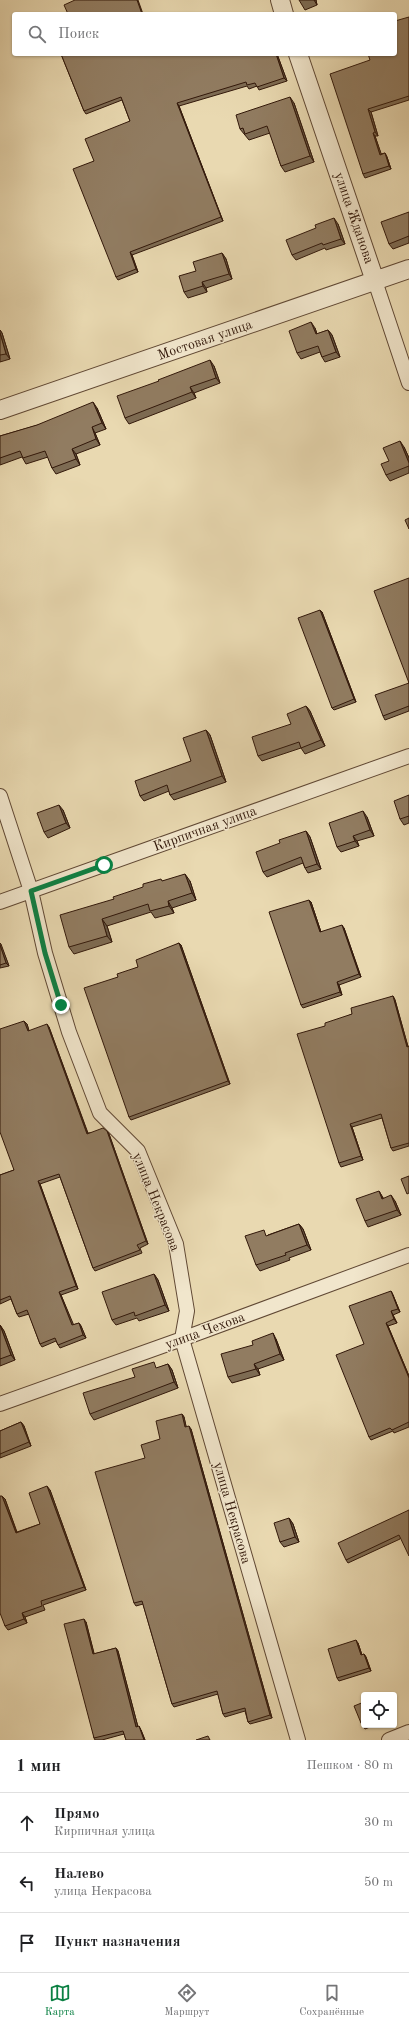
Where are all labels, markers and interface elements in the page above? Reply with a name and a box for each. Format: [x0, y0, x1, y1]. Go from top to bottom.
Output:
search box [12, 12, 397, 56]
icon: search [26, 23, 48, 45]
text: Поиск [58, 27, 99, 42]
street label: улица Жданова [332, 170, 376, 266]
street label: Мостовая улица [156, 317, 254, 363]
street label: Кирпичная улица [151, 804, 259, 854]
route start [95, 856, 113, 874]
route end [52, 996, 70, 1014]
street label: улица Некрасова [130, 1151, 182, 1253]
street label: улица Чехова [163, 1310, 247, 1352]
street label: улица Некрасова [211, 1461, 253, 1566]
map controls [361, 1692, 397, 1728]
button: locate [361, 1692, 397, 1728]
text: 1 мин [16, 1758, 61, 1775]
text: Пешком · 80 m [306, 1759, 393, 1772]
text: Прямо [54, 1807, 100, 1822]
icon: ahead [16, 1812, 38, 1834]
text: 30 m [364, 1816, 393, 1829]
text: Кирпичная улица [54, 1825, 155, 1838]
text: Налево [54, 1867, 104, 1882]
icon: left [16, 1872, 38, 1894]
text: 50 m [364, 1876, 393, 1889]
text: улица Некрасова [54, 1885, 152, 1898]
icon: arrive [16, 1932, 38, 1954]
text: Пункт назначения [54, 1935, 181, 1950]
tab: Карта [45, 1982, 75, 2020]
tab: Маршрут [164, 1982, 210, 2020]
tab: Сохранённые [299, 1982, 364, 2020]

